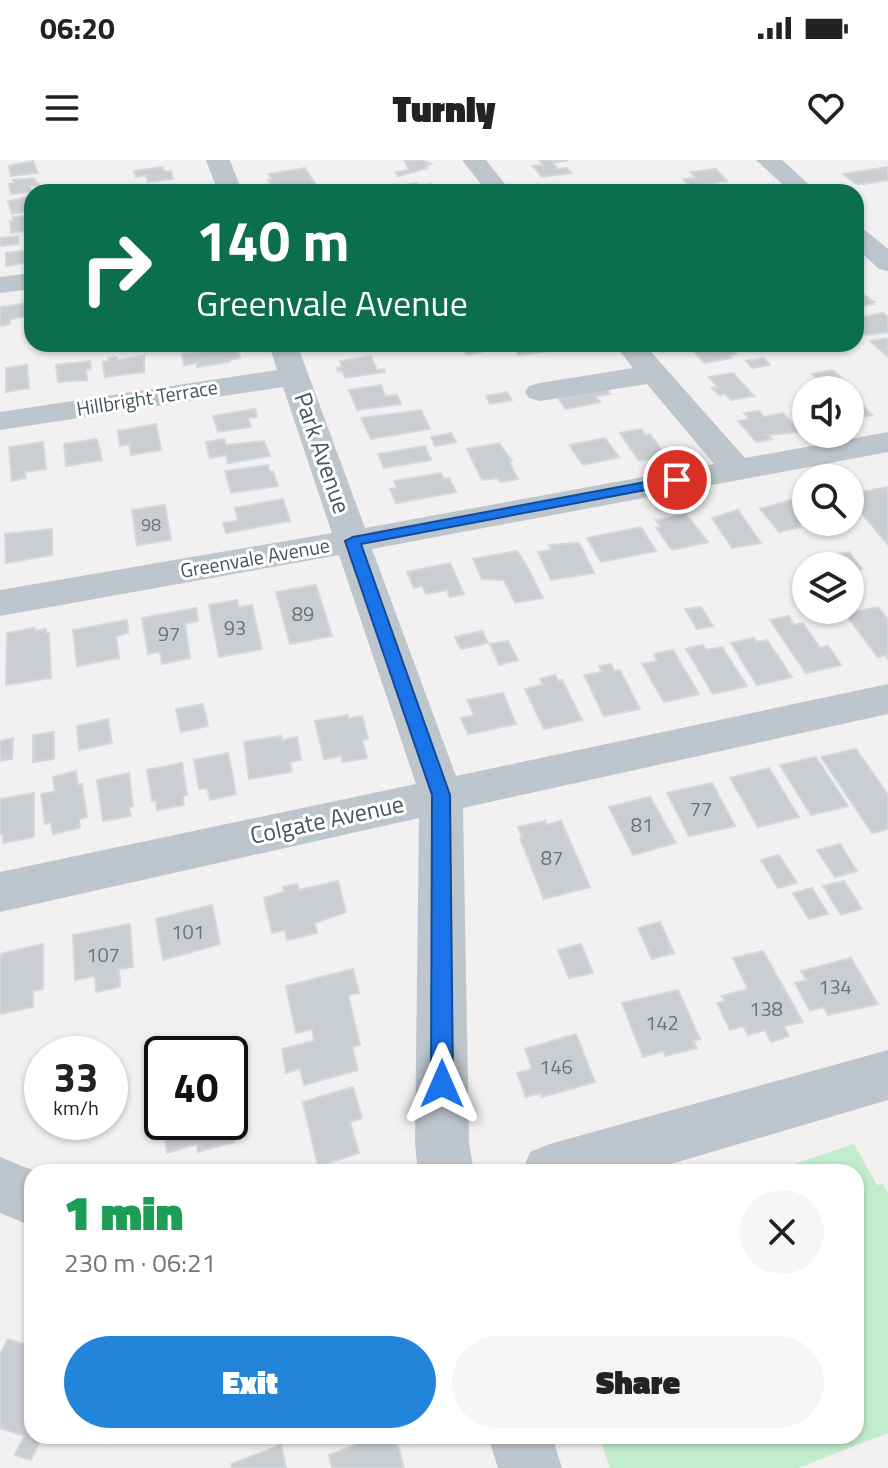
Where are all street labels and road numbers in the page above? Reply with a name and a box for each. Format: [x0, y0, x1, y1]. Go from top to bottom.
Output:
street label: Hillbright Terrace [74, 371, 220, 424]
street label: Park Avenue [285, 387, 361, 518]
street label: Greenvale Avenue [178, 529, 332, 586]
street label: Colgate Avenue [247, 785, 407, 853]

